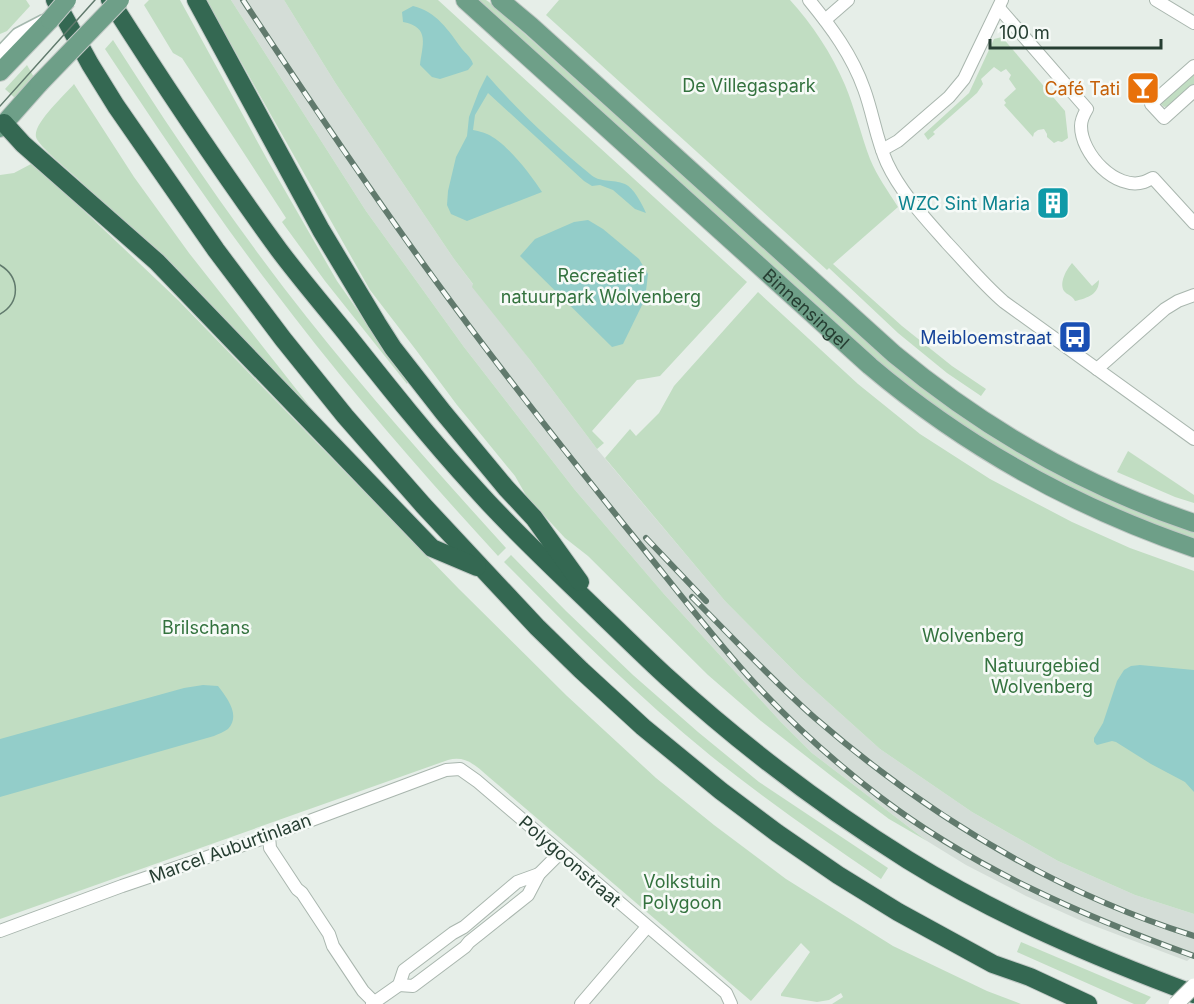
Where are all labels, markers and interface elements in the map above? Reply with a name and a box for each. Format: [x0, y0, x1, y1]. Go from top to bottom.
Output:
scale bar [990, 12, 1161, 50]
text: 100 m [999, 22, 1050, 43]
bar icon: Café Tati [1125, 70, 1161, 106]
park label: De Villegaspark [682, 75, 816, 96]
place label: Café Tati [1044, 78, 1120, 99]
building icon: WZC Sint Maria [1035, 185, 1071, 221]
place label: WZC Sint Maria [898, 193, 1030, 214]
street label: Binnensingel [759, 264, 854, 353]
park label: Recreatief natuurpark Wolvenberg [501, 265, 701, 307]
bus stop icon: Meibloemstraat [1057, 319, 1093, 355]
place label: Meibloemstraat [920, 327, 1052, 348]
park label: Brilschans [162, 617, 250, 638]
park label: Wolvenberg [922, 625, 1024, 646]
park label: Natuurgebied Wolvenberg [984, 655, 1100, 697]
street label: Marcel Auburtinlaan [146, 809, 314, 887]
street label: Polygoonstraat [515, 811, 625, 911]
park label: Volkstuin Polygoon [642, 871, 722, 913]

